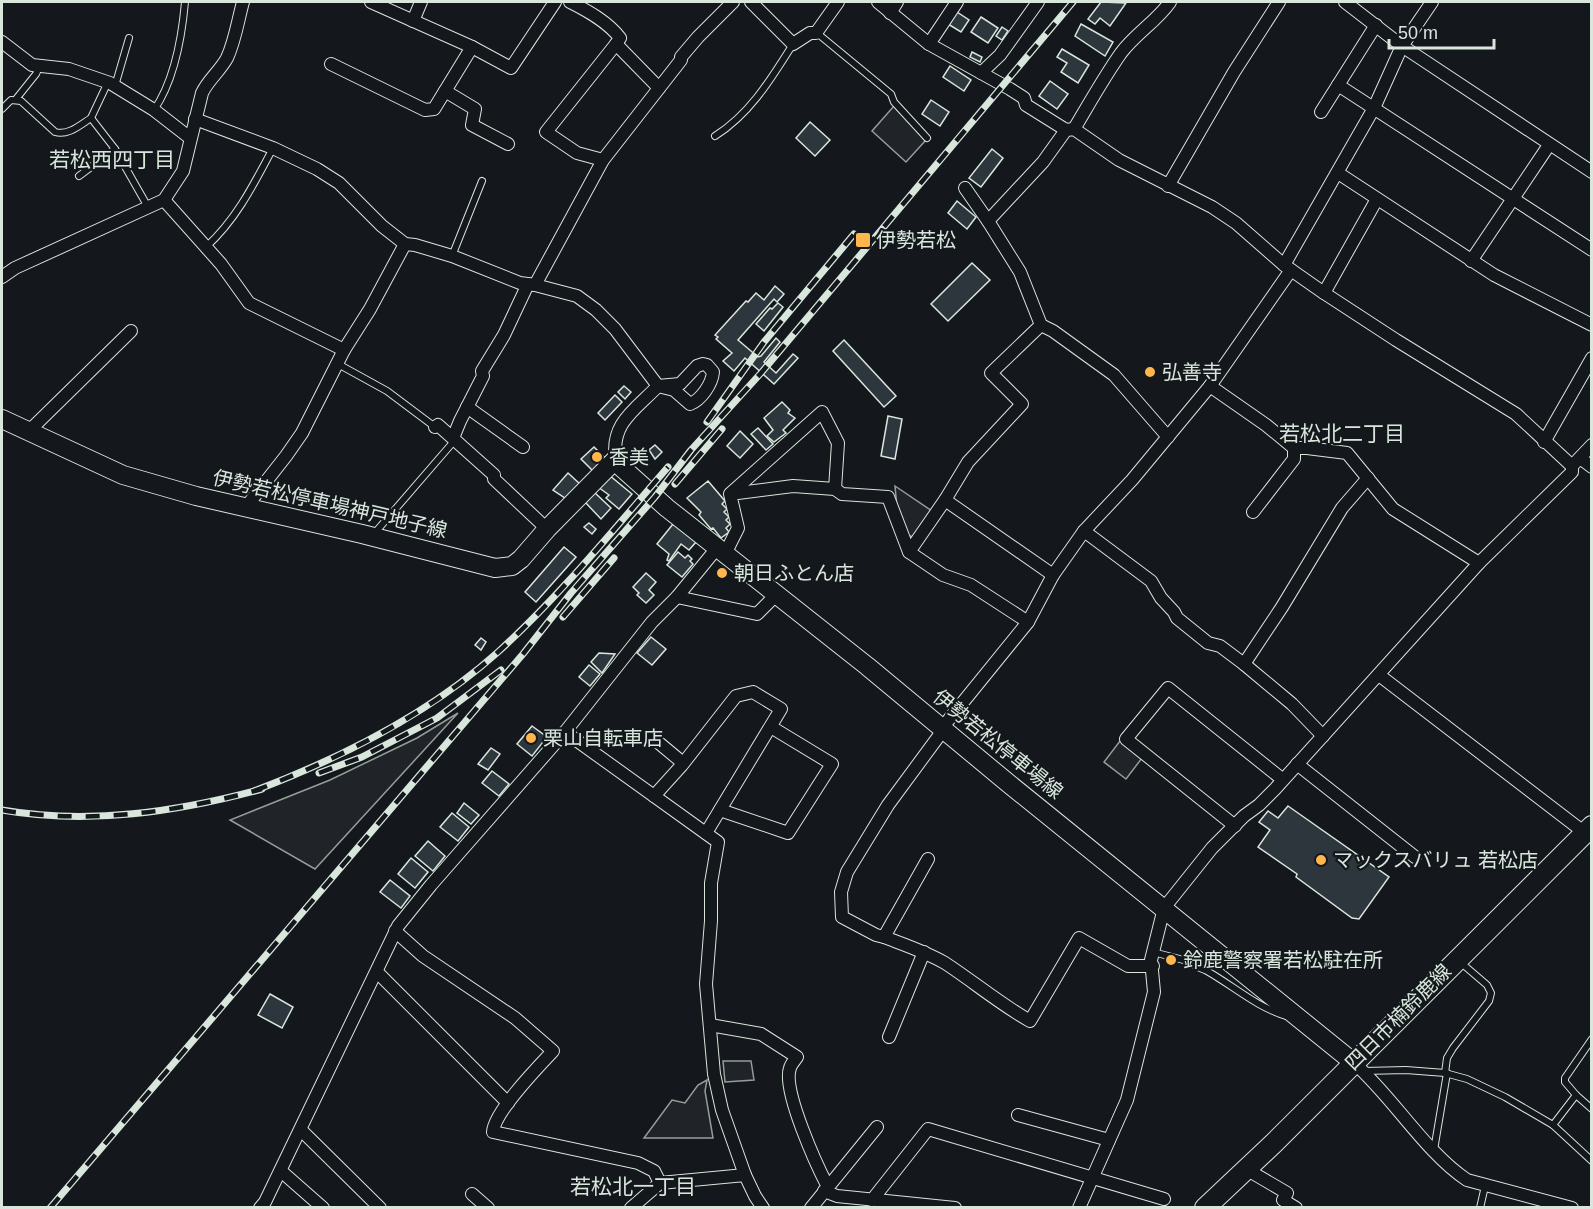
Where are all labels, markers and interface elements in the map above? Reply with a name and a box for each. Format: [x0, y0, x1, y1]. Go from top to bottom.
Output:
scale bar [1389, 12, 1494, 50]
text: 50 m [1398, 23, 1438, 43]
district label: 若松西四丁目 [49, 148, 175, 171]
place label: 伊勢若松 [876, 229, 956, 251]
marker: 伊勢若松 [854, 231, 872, 249]
place label: 弘善寺 [1162, 361, 1222, 383]
marker: 弘善寺 [1143, 365, 1157, 379]
district label: 若松北二丁目 [1279, 422, 1405, 445]
place label: 香美 [609, 446, 649, 468]
marker: 香美 [590, 450, 604, 464]
street label: 伊勢若松停車場神戸地子線 [211, 466, 449, 542]
place label: 朝日ふとん店 [734, 562, 854, 584]
marker: 朝日ふとん店 [715, 566, 729, 580]
street label: 伊勢若松停車場線 [929, 685, 1067, 803]
place label: 栗山自転車店 [543, 727, 663, 749]
marker: 栗山自転車店 [524, 731, 538, 745]
place label: マックスバリュ 若松店 [1333, 849, 1538, 871]
marker: マックスバリュ 若松店 [1314, 853, 1328, 867]
place label: 鈴鹿警察署若松駐在所 [1183, 949, 1383, 971]
marker: 鈴鹿警察署若松駐在所 [1164, 953, 1178, 967]
street label: 四日市楠鈴鹿線 [1341, 960, 1455, 1074]
district label: 若松北一丁目 [570, 1175, 696, 1198]

